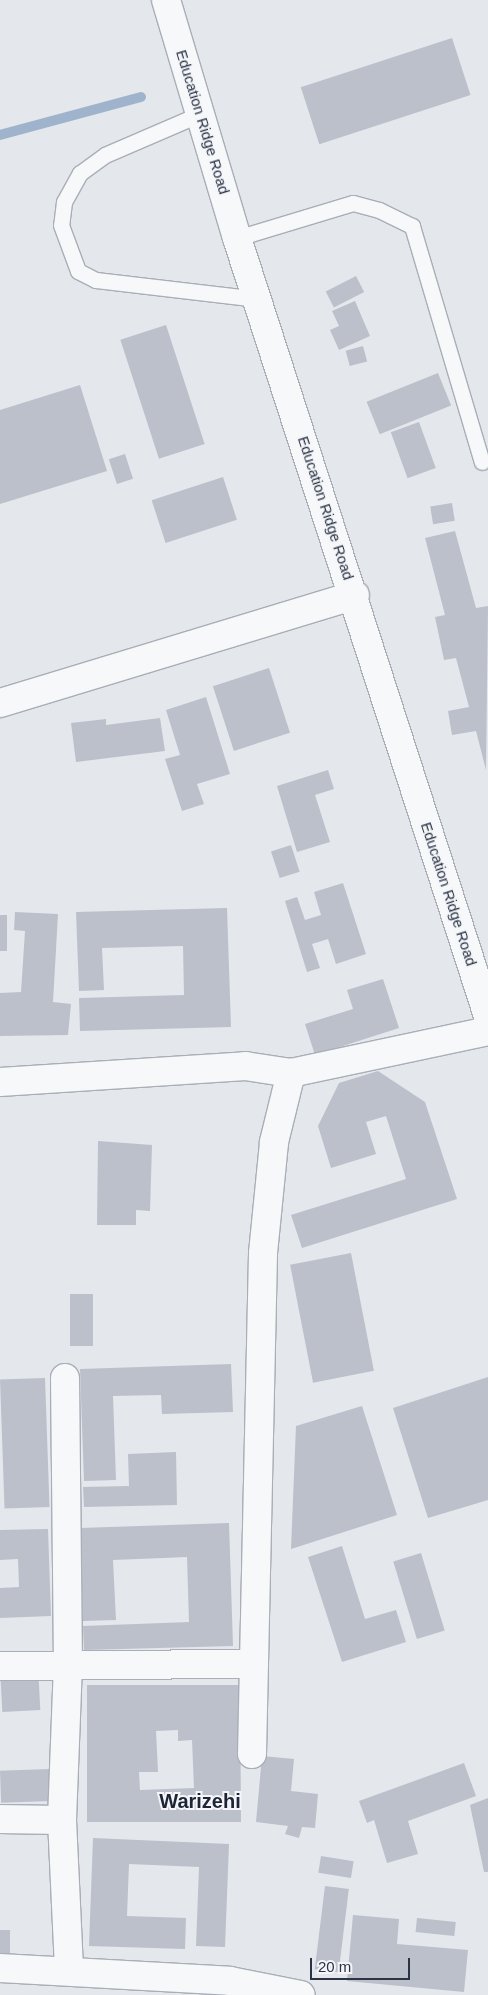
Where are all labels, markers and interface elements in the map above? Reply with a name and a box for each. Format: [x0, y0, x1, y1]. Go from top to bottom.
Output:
street label: Education Ridge Road [172, 48, 234, 196]
street label: Education Ridge Road [294, 434, 358, 582]
street label: Education Ridge Road [417, 820, 481, 968]
district label: Warizehi [159, 1789, 241, 1813]
scale bar [313, 1948, 413, 1980]
text: 20 m [318, 1958, 351, 1975]

